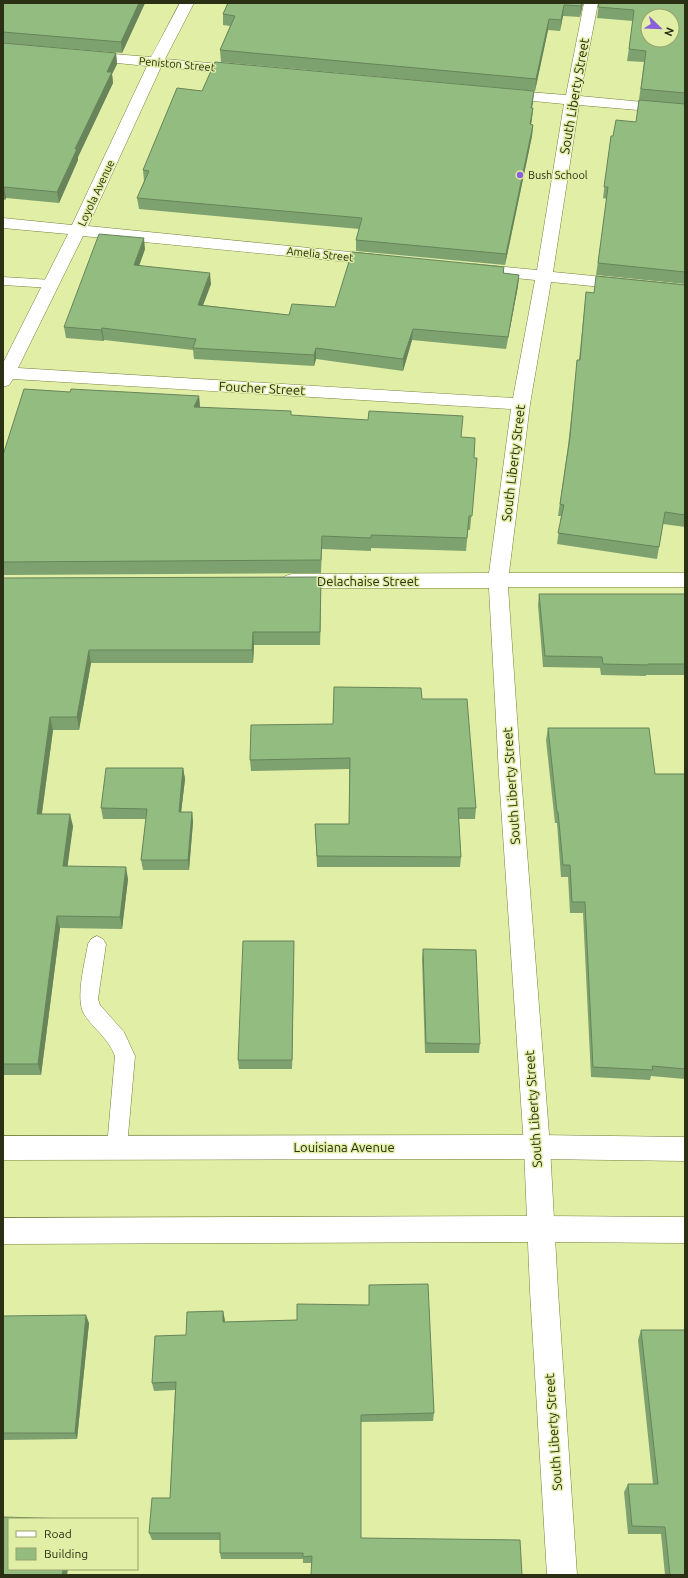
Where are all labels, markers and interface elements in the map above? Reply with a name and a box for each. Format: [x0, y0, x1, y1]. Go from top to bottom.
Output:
north arrow [640, 8, 680, 48]
text: N [662, 26, 676, 38]
street label: South Liberty Street [557, 37, 591, 155]
street label: Peniston Street [138, 55, 216, 73]
street label: Loyola Avenue [75, 158, 117, 228]
place label: Bush School [528, 169, 588, 181]
marker: Bush School [515, 170, 525, 180]
street label: Amelia Street [286, 245, 355, 264]
street label: Foucher Street [218, 379, 306, 397]
street label: South Liberty Street [499, 404, 527, 522]
street label: Delachaise Street [317, 574, 419, 588]
street label: South Liberty Street [500, 727, 522, 845]
street label: South Liberty Street [522, 1050, 544, 1168]
street label: Louisiana Avenue [293, 1140, 395, 1154]
street label: South Liberty Street [542, 1373, 564, 1491]
legend [8, 1518, 138, 1570]
text: Road [44, 1527, 72, 1540]
text: Building [44, 1547, 88, 1560]

